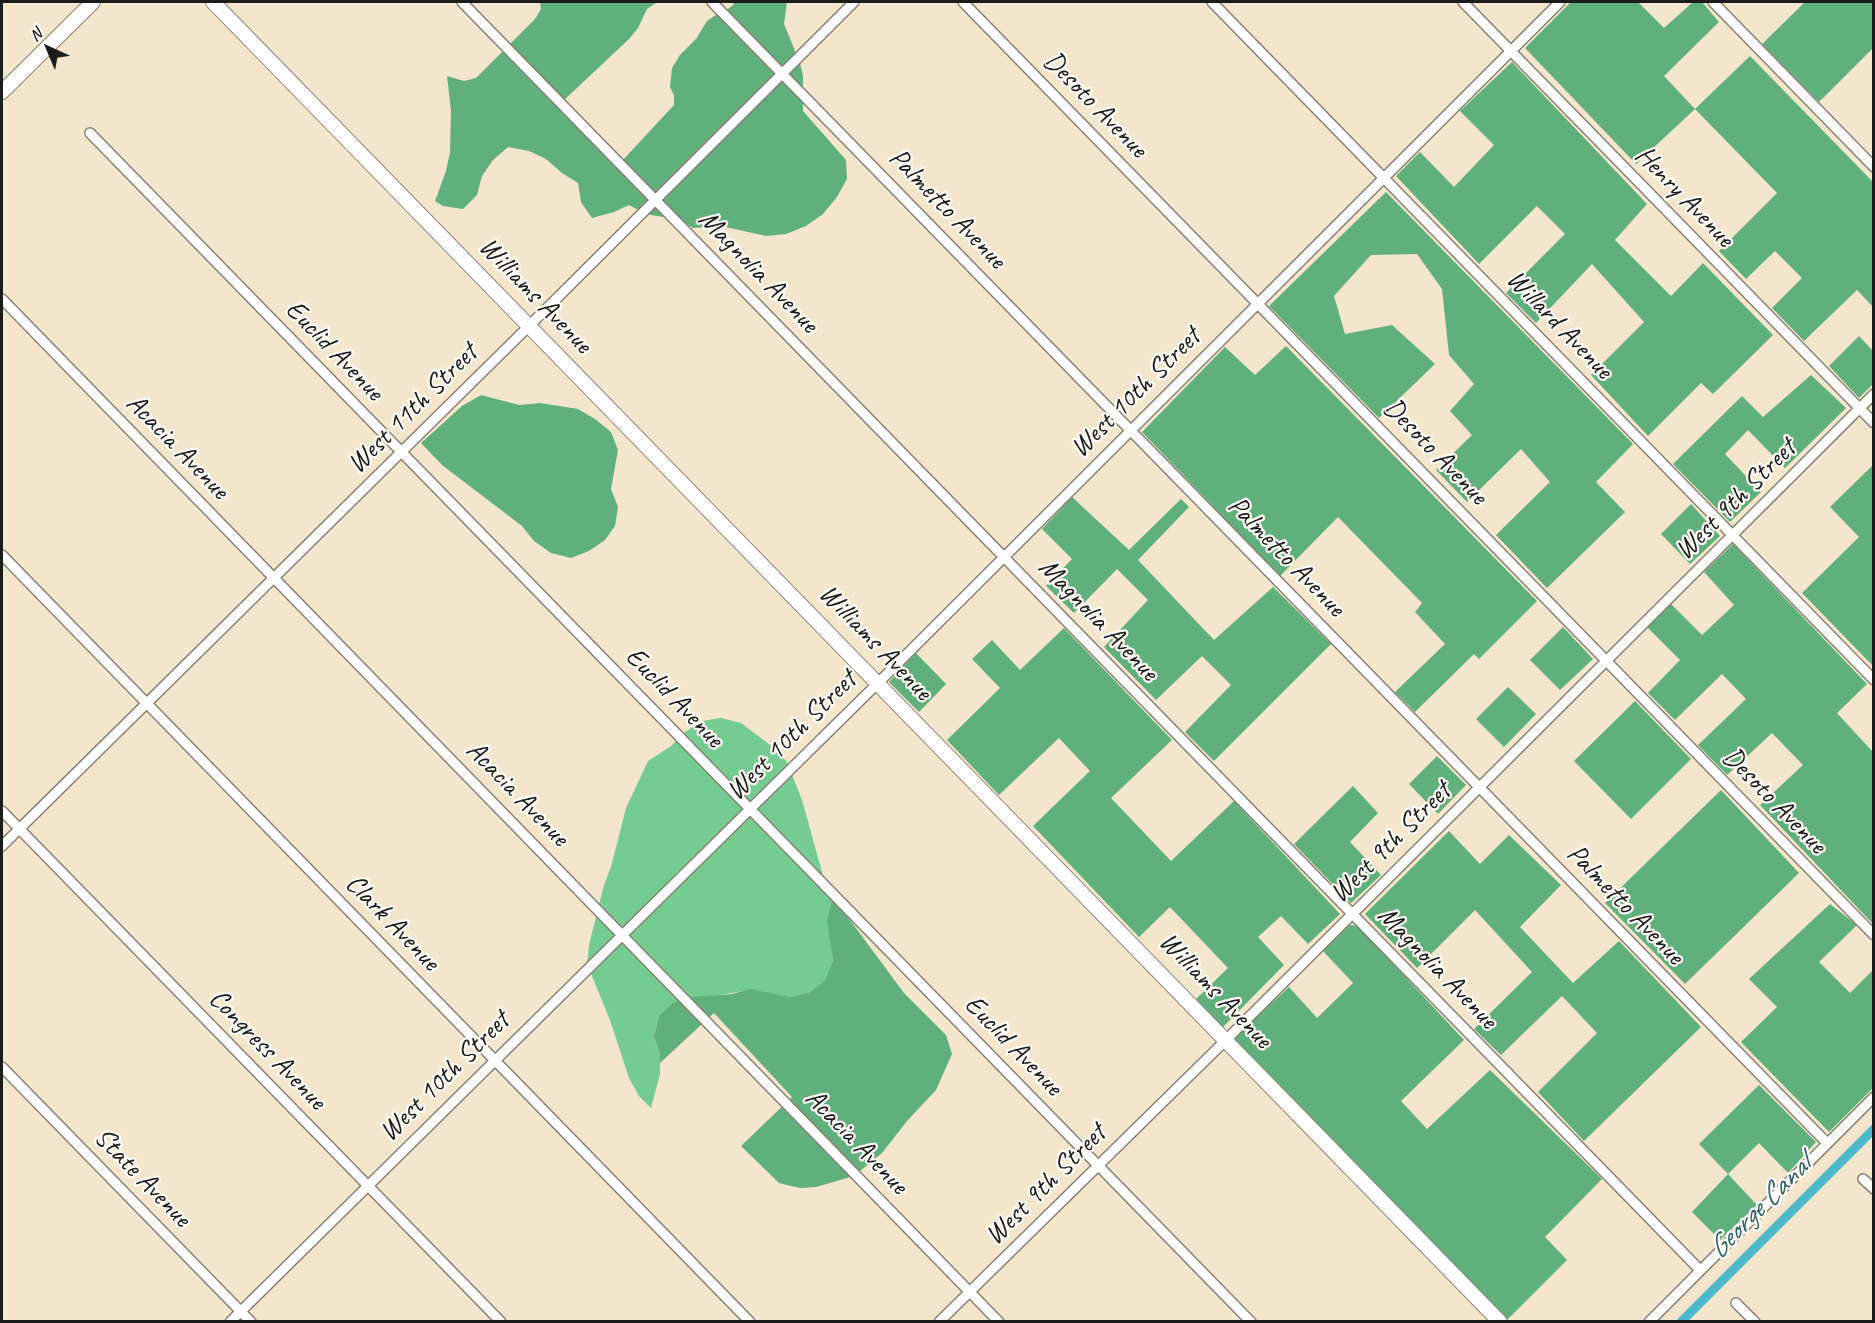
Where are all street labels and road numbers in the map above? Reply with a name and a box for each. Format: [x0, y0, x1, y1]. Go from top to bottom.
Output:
street label: Desoto Avenue [1036, 45, 1154, 165]
street label: Henry Avenue [1627, 139, 1741, 255]
street label: Palmetto Avenue [881, 142, 1013, 276]
street label: Magnolia Avenue [691, 203, 825, 341]
street label: Williams Avenue [471, 231, 599, 361]
street label: Willard Avenue [1499, 263, 1619, 387]
street label: Euclid Avenue [278, 294, 390, 408]
street label: West 10th Street [1064, 321, 1208, 465]
street label: West 11th Street [341, 337, 485, 481]
street label: Acacia Avenue [118, 387, 236, 507]
street label: Desoto Avenue [1376, 392, 1494, 512]
street label: West 9th Street [1668, 432, 1804, 568]
street label: Palmetto Avenue [1220, 490, 1352, 624]
street label: Magnolia Avenue [1031, 551, 1165, 689]
street label: Williams Avenue [811, 578, 939, 708]
street label: Euclid Avenue [618, 641, 730, 755]
street label: West 10th Street [720, 664, 864, 808]
street label: Acacia Avenue [458, 734, 576, 854]
street label: Desoto Avenue [1715, 741, 1833, 861]
street label: West 9th Street [1323, 775, 1459, 911]
street label: Palmetto Avenue [1559, 838, 1691, 972]
street label: Clark Avenue [338, 868, 446, 978]
street label: Magnolia Avenue [1370, 899, 1504, 1037]
street label: Williams Avenue [1151, 926, 1279, 1056]
street label: Congress Avenue [201, 983, 333, 1117]
street label: Euclid Avenue [957, 989, 1069, 1103]
street label: West 10th Street [373, 1005, 517, 1149]
street label: Acacia Avenue [797, 1082, 915, 1202]
street label: West 9th Street [978, 1117, 1114, 1253]
street label: State Avenue [86, 1121, 198, 1235]

